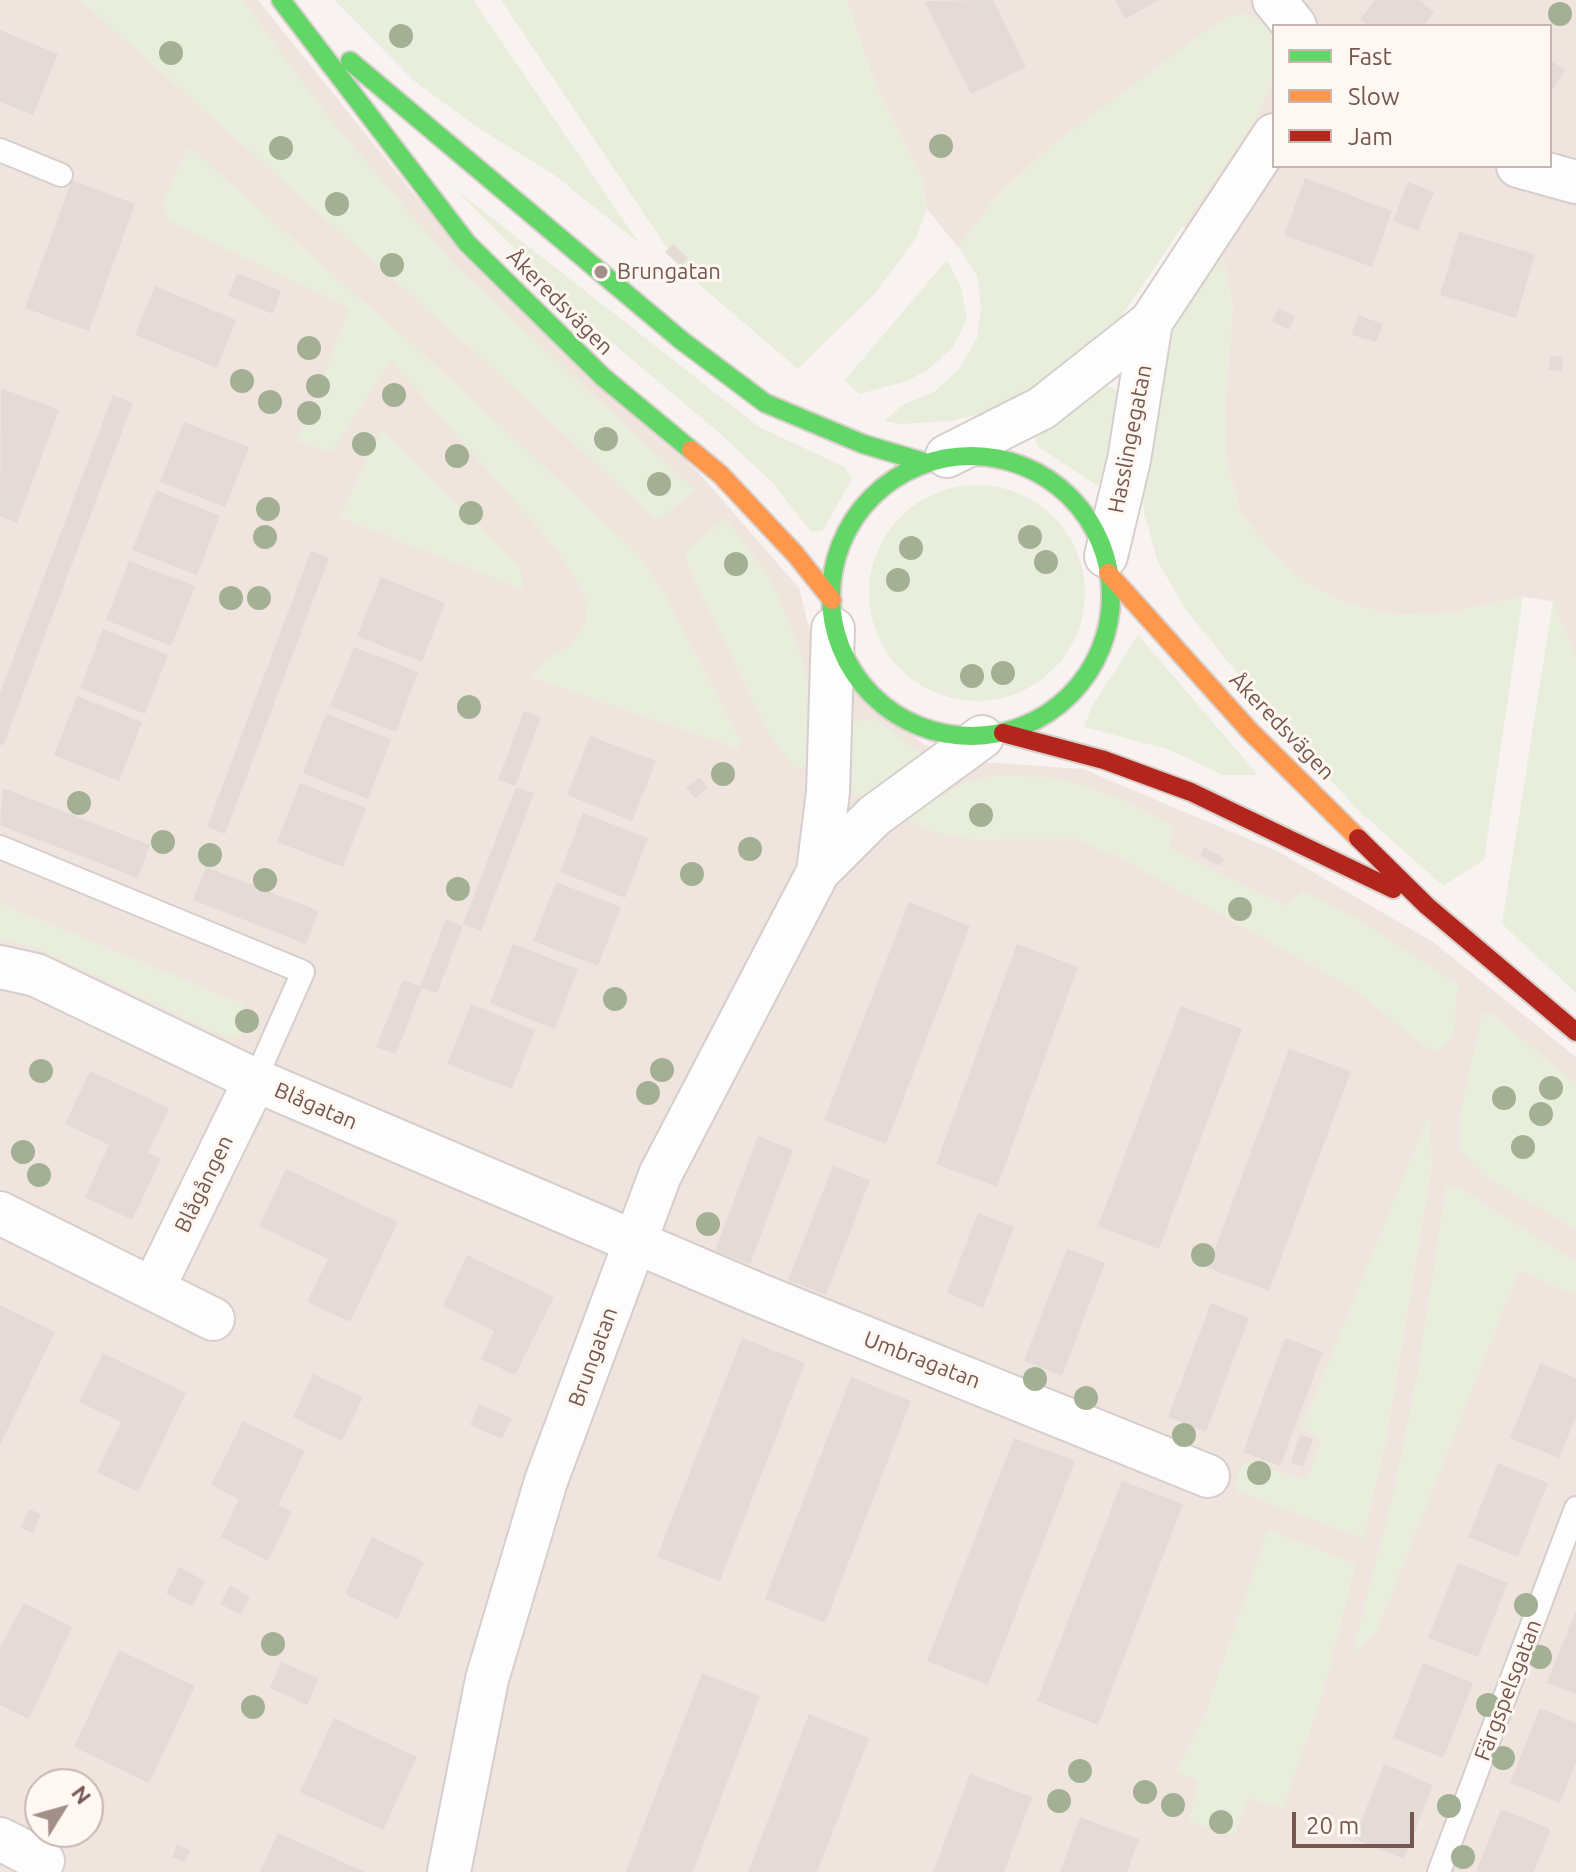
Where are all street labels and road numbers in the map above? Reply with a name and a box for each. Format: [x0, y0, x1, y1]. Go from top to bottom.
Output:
street label: Åkeredsvägen [501, 243, 619, 361]
street label: Hasslingegatan [1103, 363, 1157, 515]
street label: Åkeredsvägen [1224, 667, 1340, 785]
street label: Blågatan [271, 1077, 361, 1135]
street label: Blågången [169, 1131, 239, 1237]
street label: Brungatan [563, 1304, 623, 1410]
street label: Umbragatan [860, 1326, 984, 1394]
street label: Färgspelsgatan [1469, 1616, 1547, 1764]

